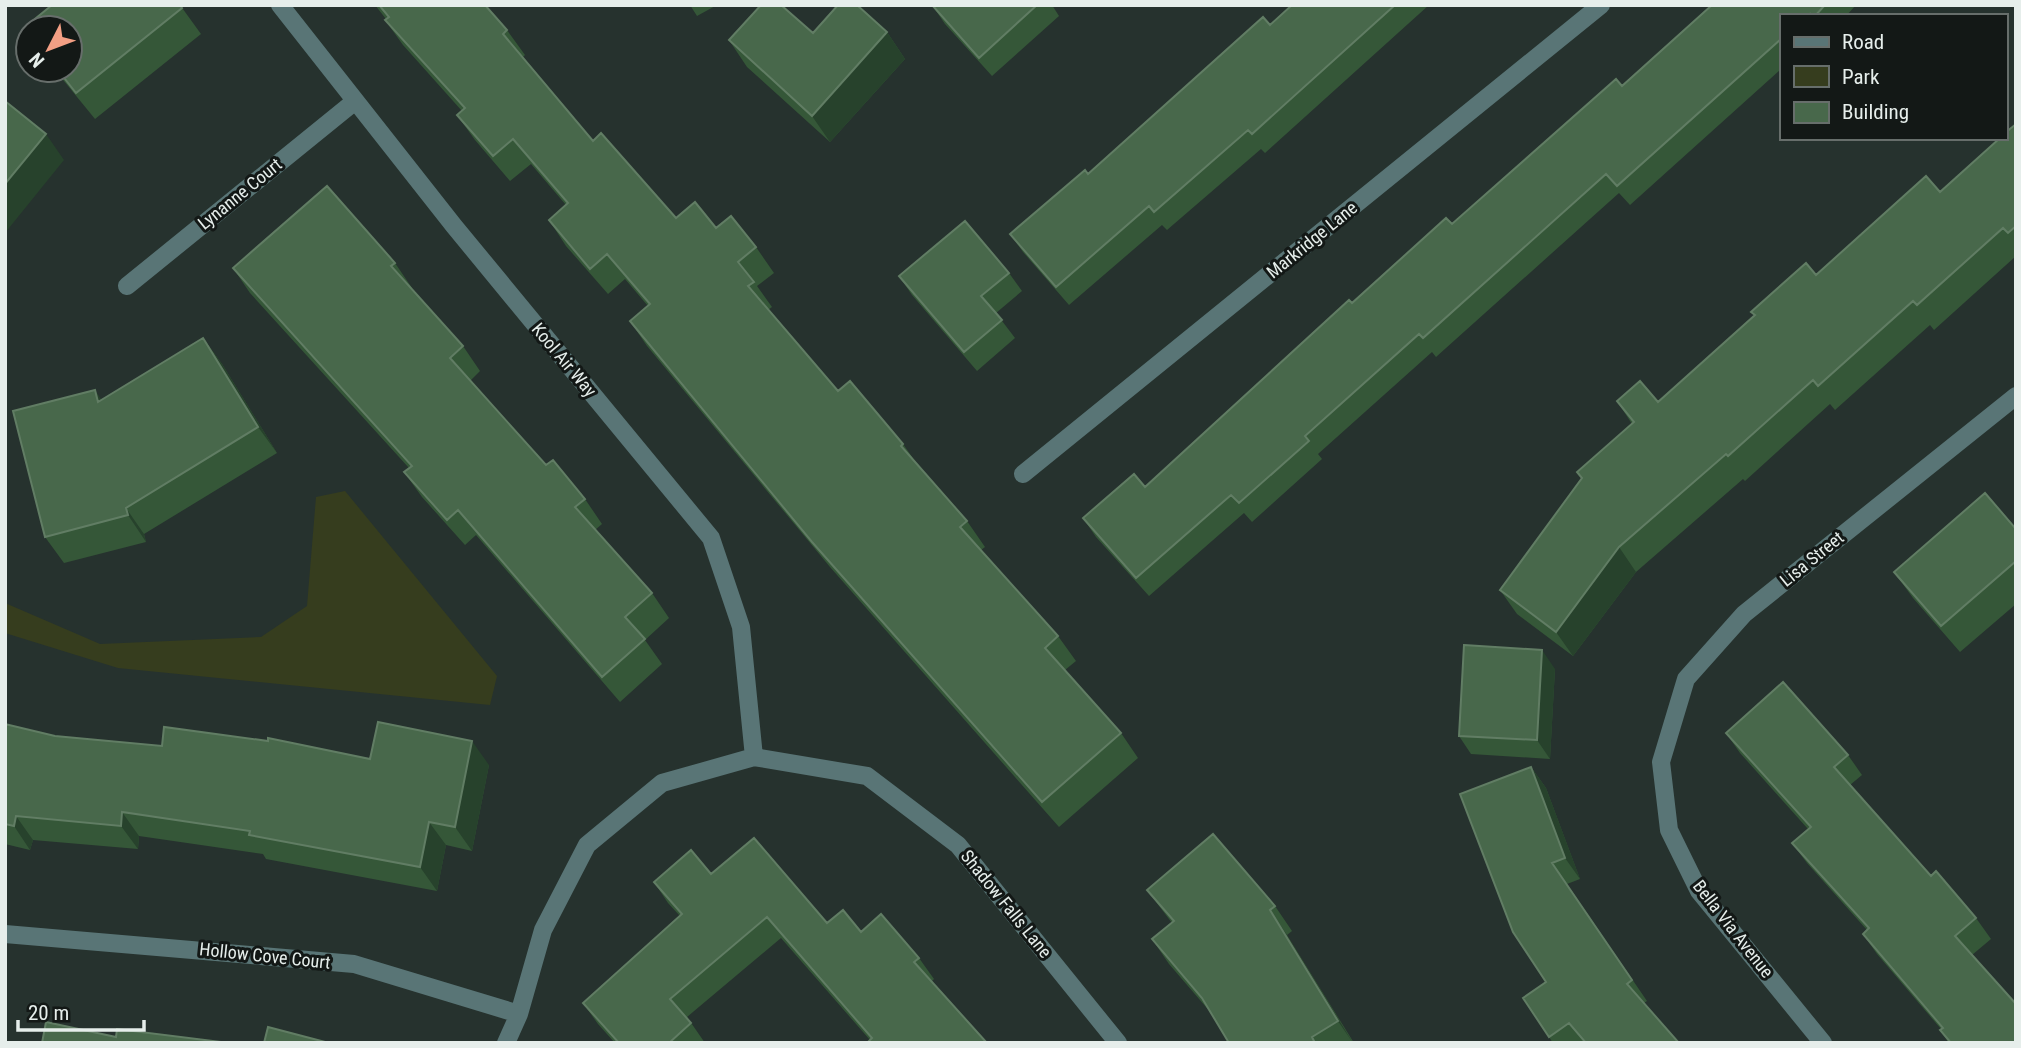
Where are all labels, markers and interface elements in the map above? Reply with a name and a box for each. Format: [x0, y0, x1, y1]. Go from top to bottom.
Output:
north arrow [14, 14, 84, 84]
legend [1780, 14, 2007, 140]
text: Road [1842, 30, 1884, 54]
text: N [24, 48, 49, 72]
text: Park [1842, 65, 1880, 89]
text: Building [1842, 100, 1909, 124]
street label: Lynanne Court [194, 154, 286, 234]
street label: Markridge Lane [1262, 197, 1361, 282]
street label: Kool Air Way [528, 319, 601, 401]
street label: Lisa Street [1776, 527, 1848, 591]
street label: Shadow Falls Lane [957, 846, 1056, 962]
street label: Bella Via Avenue [1689, 876, 1778, 982]
street label: Hollow Cove Court [198, 938, 332, 973]
scale bar [18, 988, 144, 1032]
text: 20 m [28, 1001, 69, 1025]

